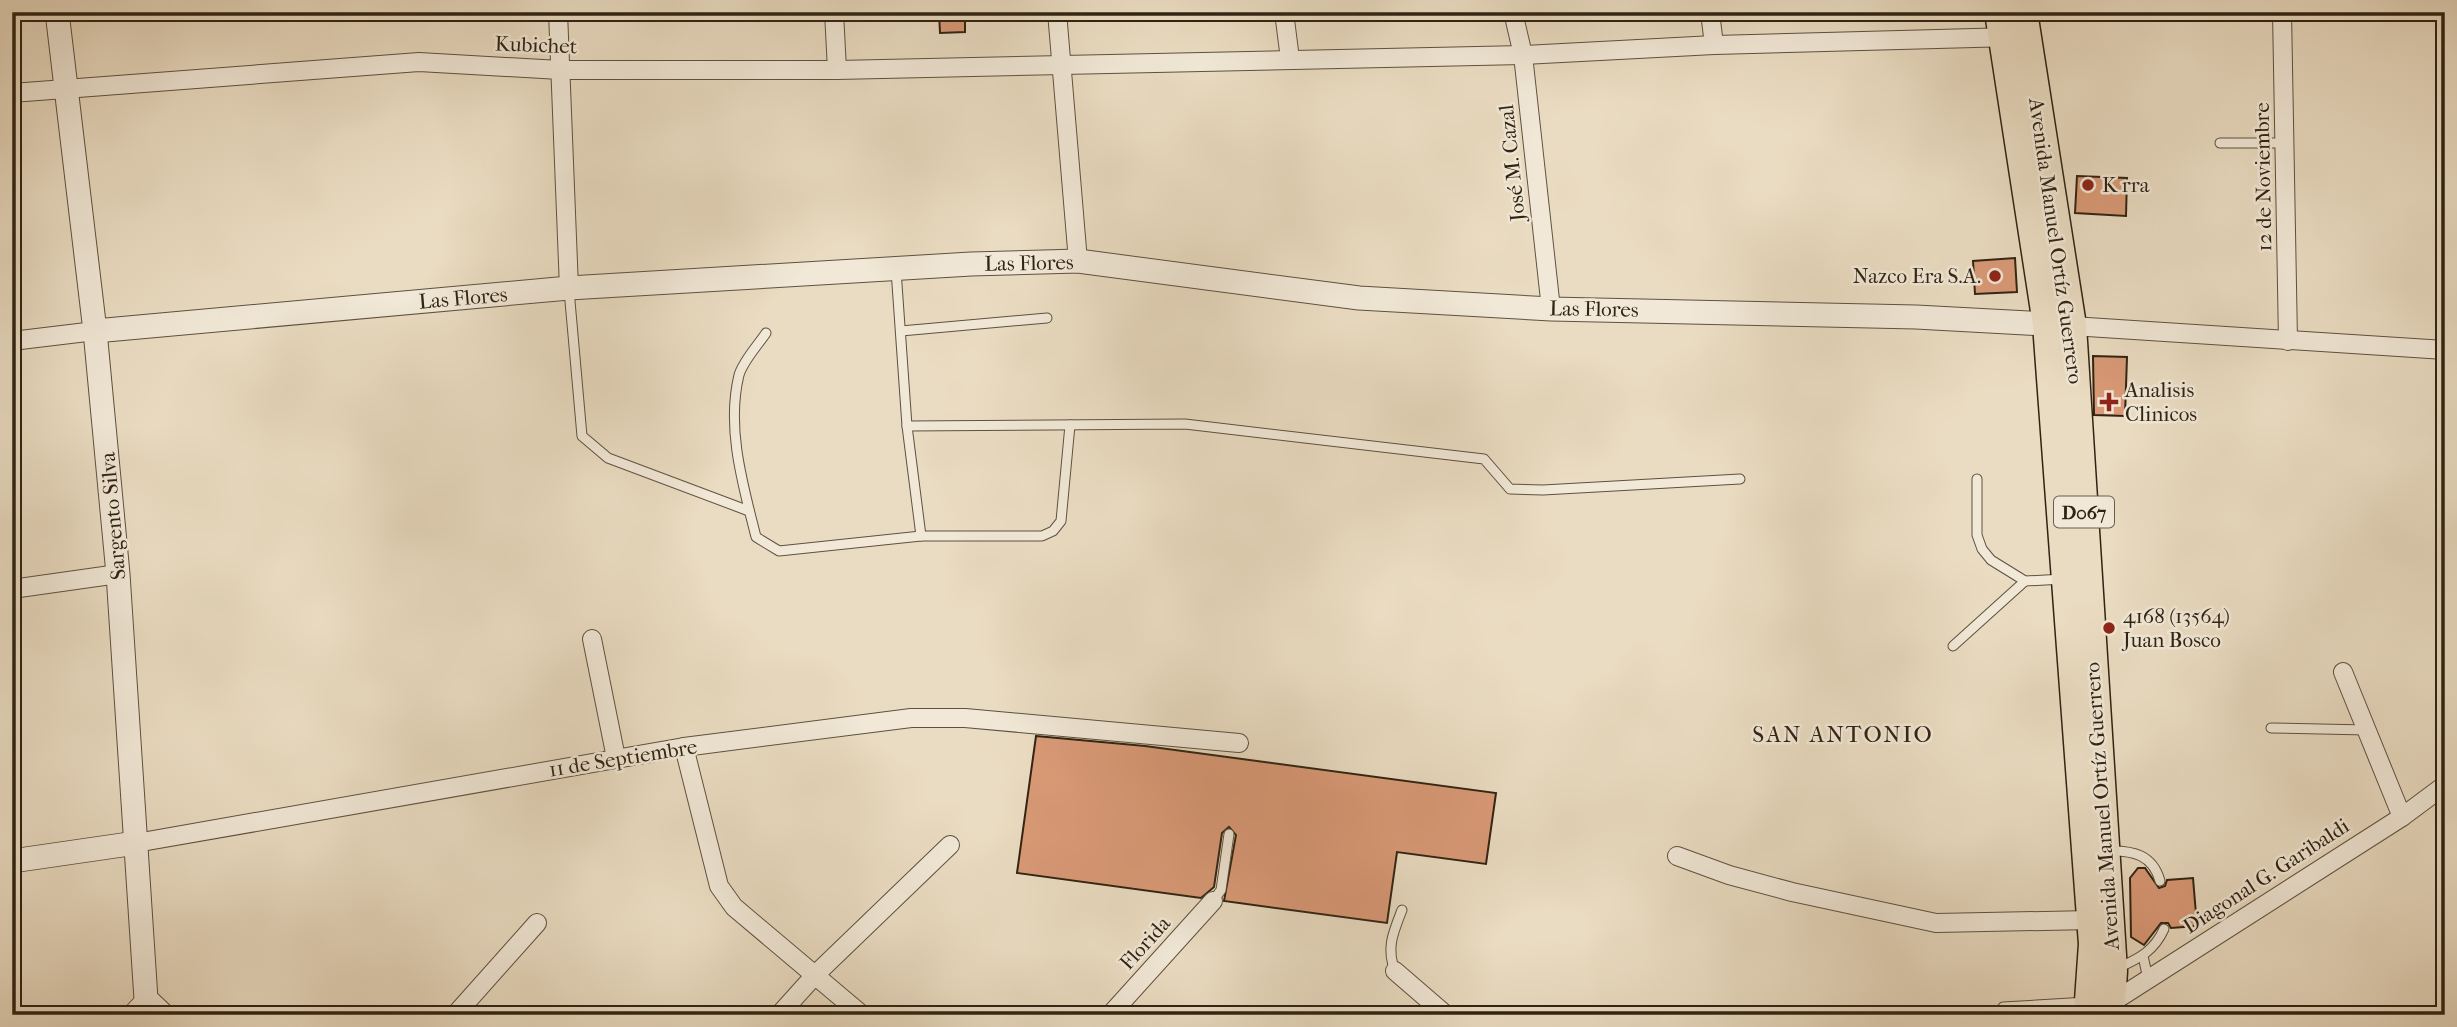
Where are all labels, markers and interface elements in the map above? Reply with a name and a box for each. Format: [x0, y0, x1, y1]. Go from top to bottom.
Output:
street label: Kubichet [494, 32, 578, 58]
street label: Avenida Manuel Ortíz Guerrero [2024, 95, 2088, 386]
street label: 12 de Noviembre [2250, 102, 2276, 252]
street label: José M. Cazal [1494, 103, 1530, 225]
place label: K rra [2102, 173, 2150, 197]
marker: K rra [2080, 177, 2096, 193]
street label: Las Flores [984, 250, 1074, 276]
place label: Nazco Era S.A. [1853, 264, 1981, 288]
marker: Nazco Era S.A. [1987, 268, 2003, 284]
street label: Las Flores [417, 282, 509, 314]
street label: Las Flores [1549, 296, 1639, 322]
place label: Analisis Clinicos [2124, 378, 2197, 426]
marker: Analisis Clinicos [2099, 392, 2119, 412]
street label: Sargento Silva [95, 451, 131, 581]
road number: D067 [2054, 496, 2114, 527]
place label: 4168 (13564) Juan Bosco [2121, 604, 2230, 652]
marker: 4168 (13564) Juan Bosco [2101, 620, 2117, 636]
street label: Avenida Manuel Ortíz Guerrero [2080, 661, 2124, 952]
district label: SAN ANTONIO [1752, 721, 1934, 748]
street label: 11 de Septiembre [547, 734, 699, 782]
street label: Diagonal G. Garibaldi [2179, 813, 2353, 939]
street label: Florida [1115, 911, 1175, 975]

